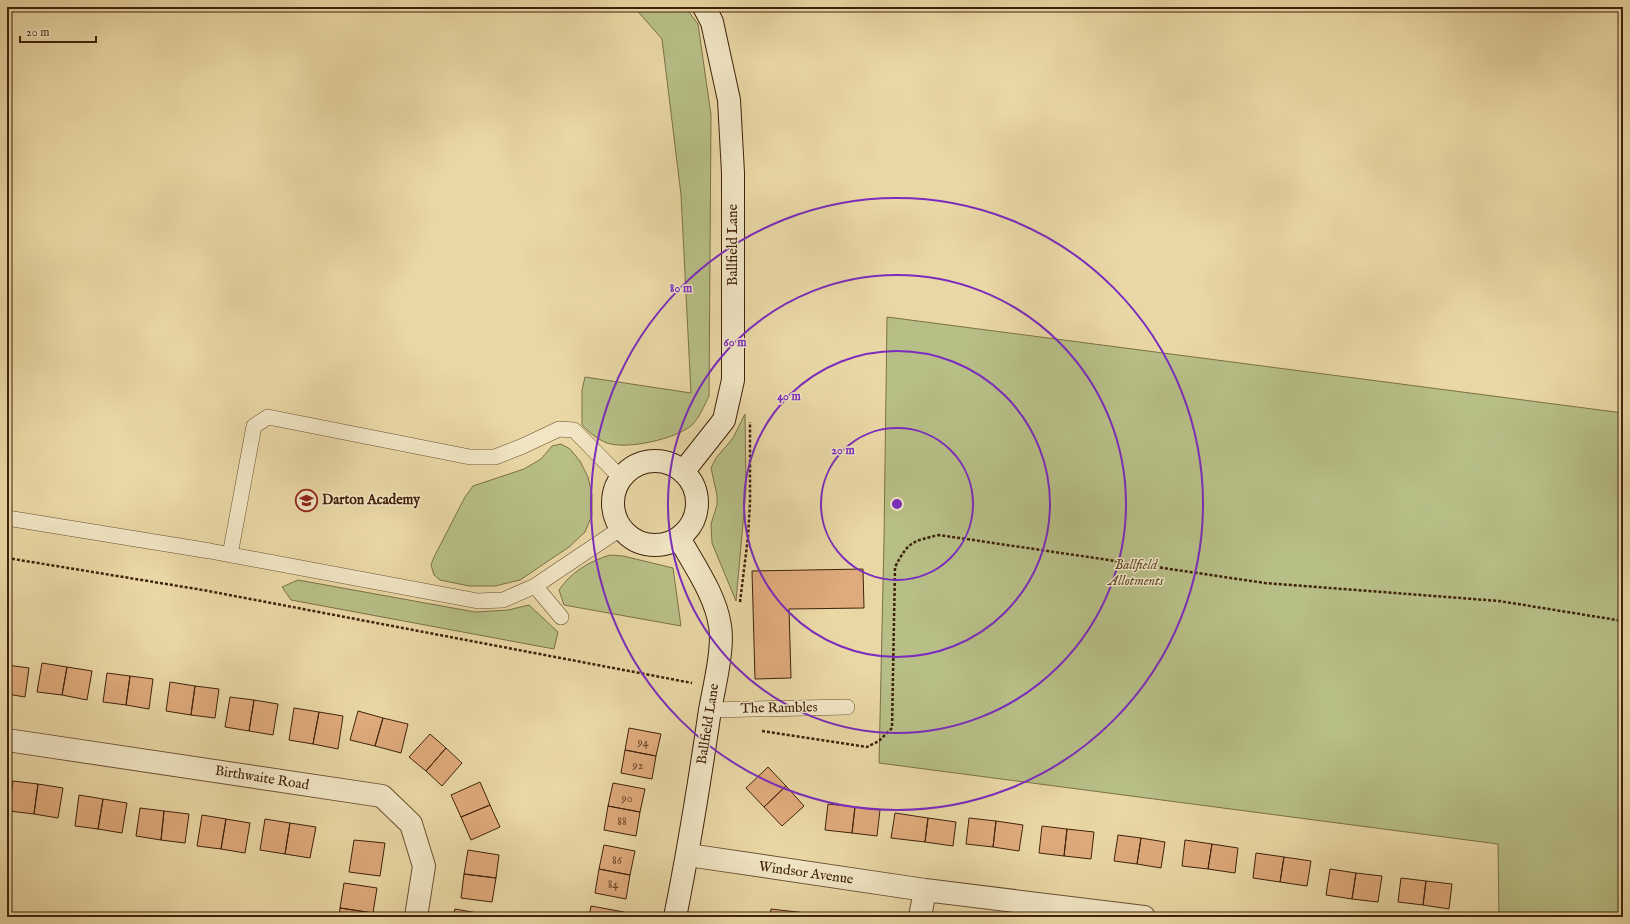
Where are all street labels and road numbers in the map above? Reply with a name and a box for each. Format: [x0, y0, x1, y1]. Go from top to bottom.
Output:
street label: Ballfield Lane [724, 204, 742, 286]
street label: Ballfield Lane [693, 682, 723, 766]
street label: The Rambles [740, 698, 818, 718]
street label: Birthwaite Road [214, 762, 311, 794]
street label: Windsor Avenue [757, 857, 855, 889]

